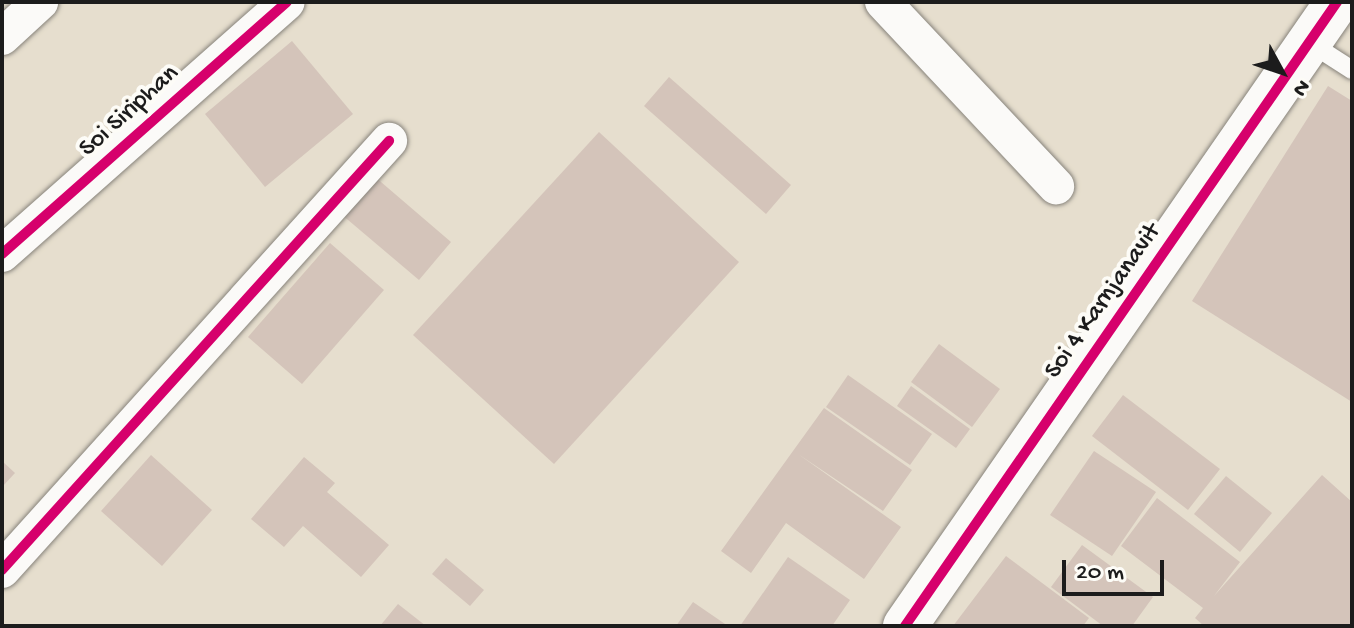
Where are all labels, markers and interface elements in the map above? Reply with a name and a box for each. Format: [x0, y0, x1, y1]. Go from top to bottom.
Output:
north arrow [1242, 32, 1322, 112]
street label: Soi Siriphan [74, 59, 186, 165]
text: N [1286, 74, 1315, 101]
street label: Soi 4 Karnjanavit [1039, 218, 1169, 386]
scale bar [1066, 544, 1168, 594]
text: 20 m [1076, 559, 1124, 588]

